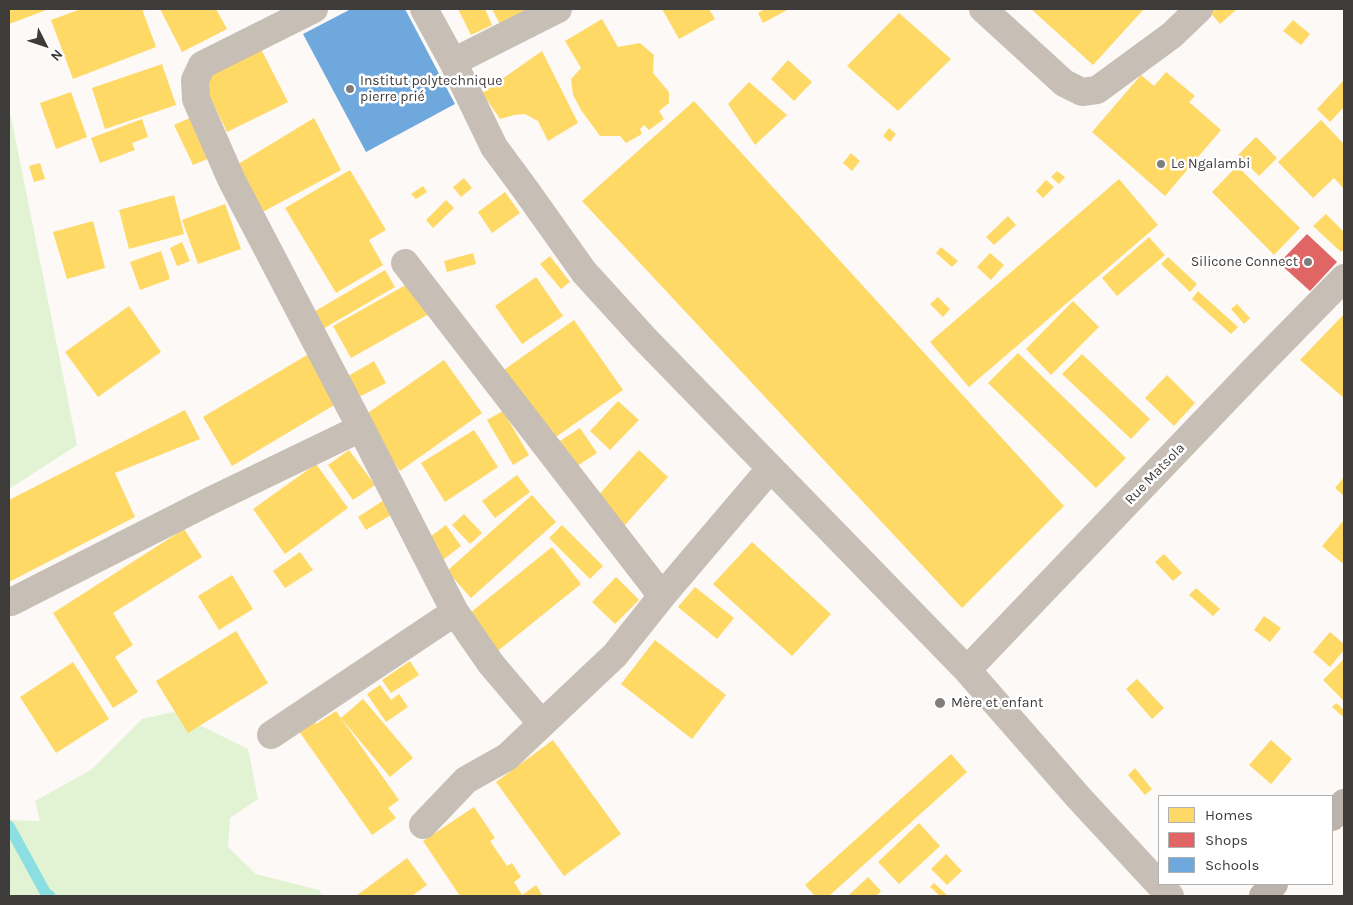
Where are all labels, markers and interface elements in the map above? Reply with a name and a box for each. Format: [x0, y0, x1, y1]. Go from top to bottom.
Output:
north arrow [20, 20, 70, 70]
text: N [47, 46, 66, 65]
place label: Institut polytechnique pierre prié [360, 73, 502, 105]
marker: Institut polytechnique pierre prié [344, 83, 356, 95]
place label: Le Ngalambi [1171, 156, 1250, 172]
marker: Le Ngalambi [1155, 158, 1167, 170]
place label: Silicone Connect [1191, 254, 1298, 270]
marker: Silicone Connect [1302, 256, 1314, 268]
street label: Rue Matsola [1122, 440, 1188, 508]
place label: Mère et enfant [951, 695, 1043, 711]
marker: Mère et enfant [933, 696, 947, 710]
legend [1158, 795, 1333, 885]
text: Homes [1205, 806, 1253, 824]
text: Shops [1205, 831, 1248, 849]
text: Schools [1205, 856, 1259, 874]

